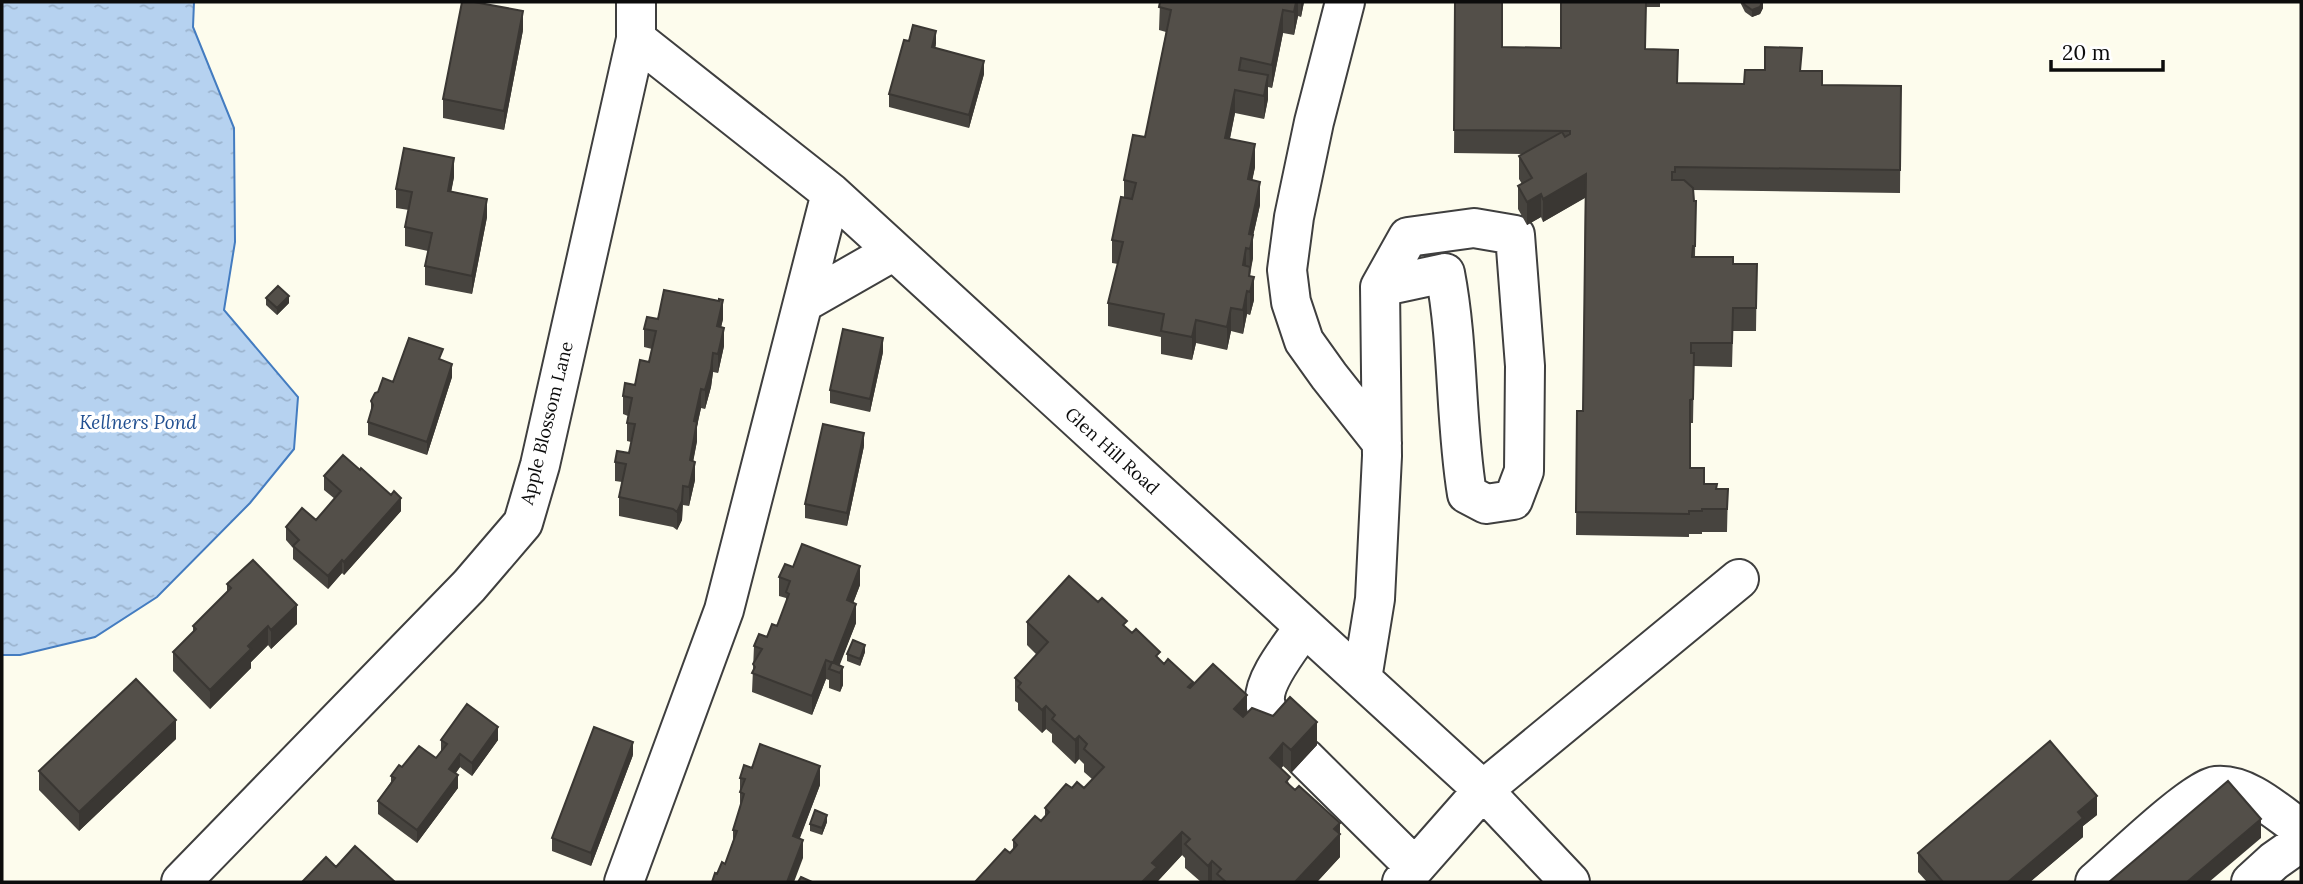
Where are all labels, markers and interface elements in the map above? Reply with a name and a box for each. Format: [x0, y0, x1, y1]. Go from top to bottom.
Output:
scale bar [2051, 28, 2163, 72]
text: 20 m [2062, 39, 2111, 66]
street label: Apple Blossom Lane [515, 339, 578, 508]
street label: Glen Hill Road [1060, 402, 1165, 499]
water label: Kellners Pond [79, 410, 197, 434]

